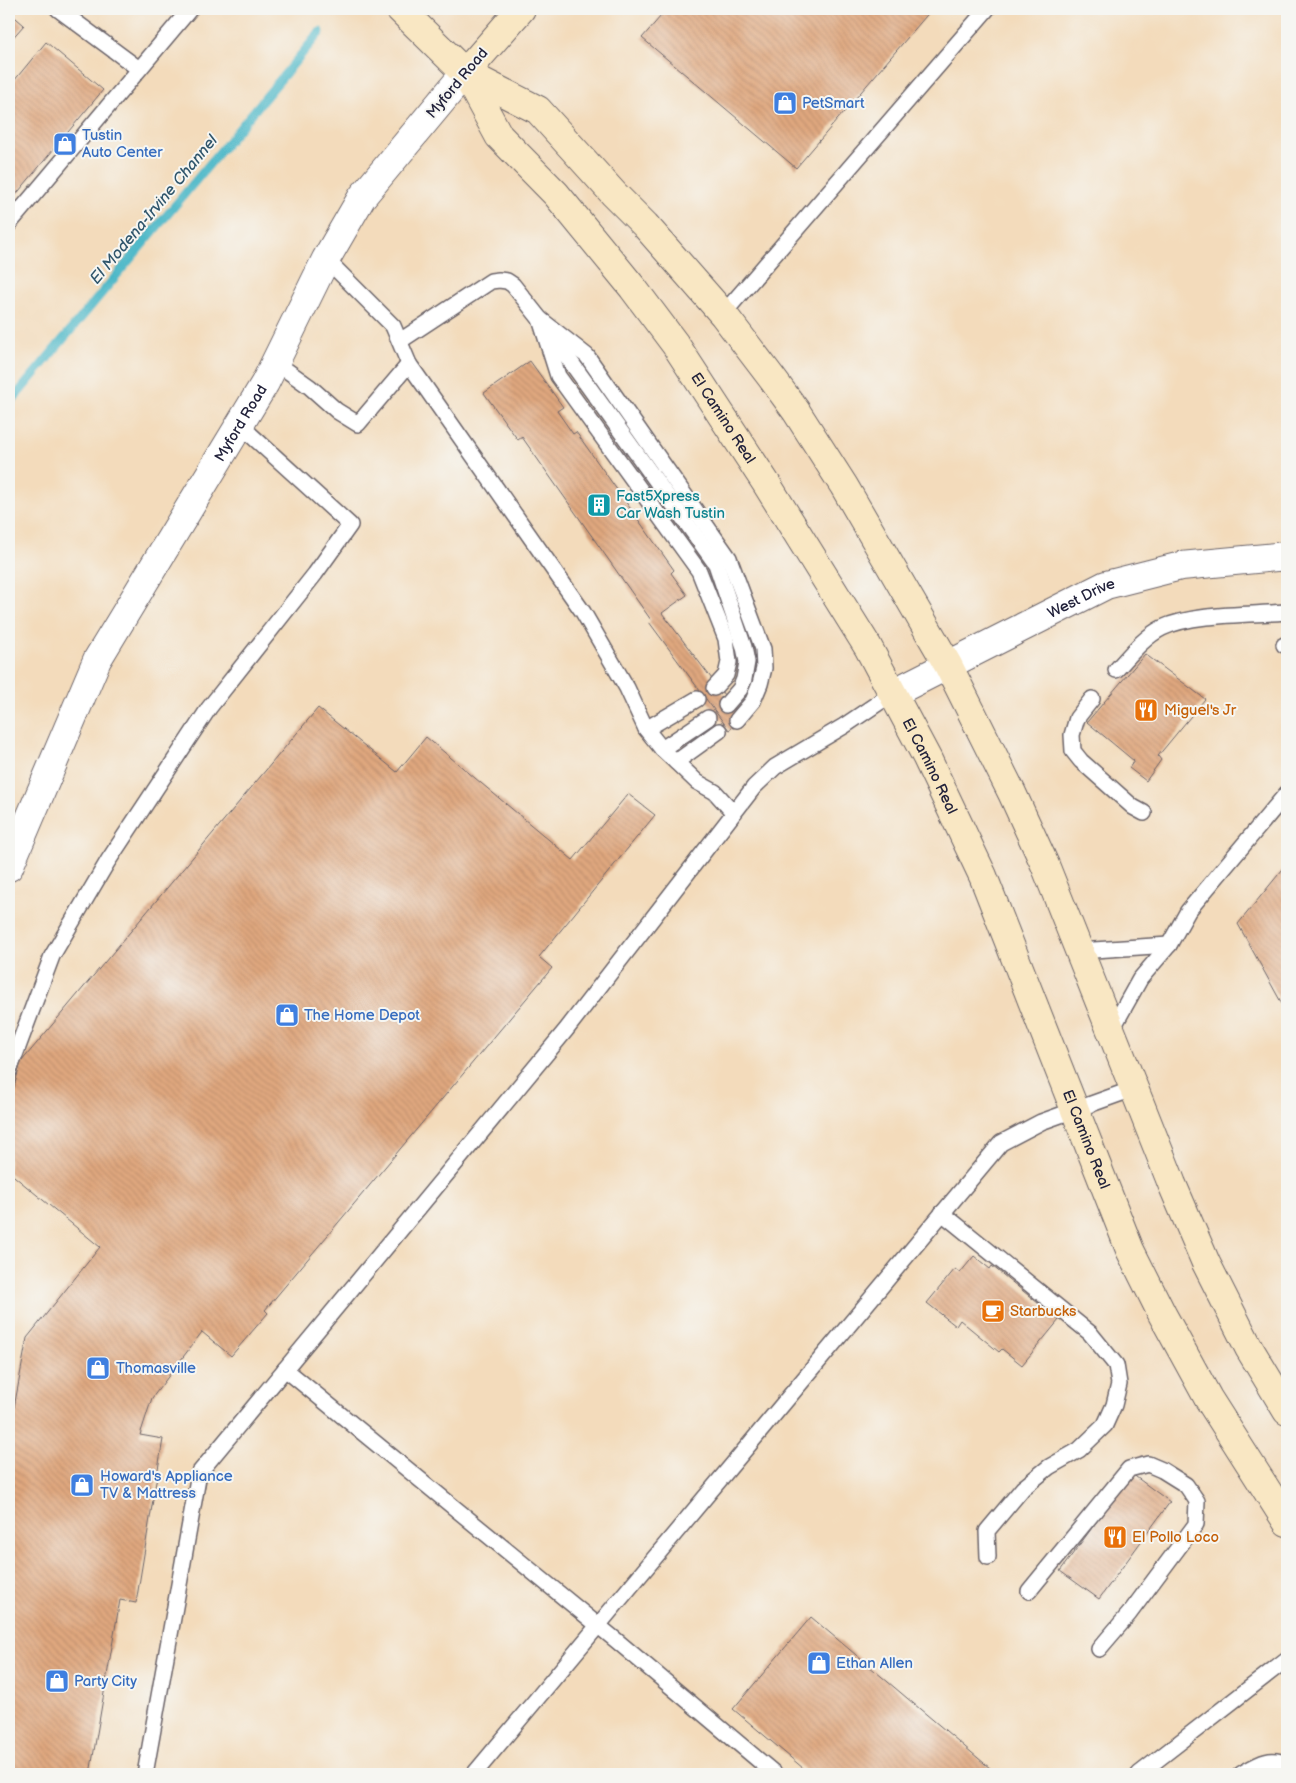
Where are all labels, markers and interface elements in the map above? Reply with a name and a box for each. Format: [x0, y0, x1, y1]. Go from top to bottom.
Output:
street label: Myford Road [422, 44, 492, 122]
shop icon: PetSmart [772, 90, 798, 116]
place label: PetSmart [802, 94, 865, 113]
place label: Tustin Auto Center [82, 126, 163, 162]
shop icon: Tustin Auto Center [52, 131, 78, 157]
water label: El Modena-Irvine Channel [86, 131, 223, 288]
street label: El Camino Real [686, 369, 760, 467]
street label: Myford Road [211, 381, 272, 465]
place label: Fast5Xpress Car Wash Tustin [616, 487, 725, 523]
building icon: Fast5Xpress Car Wash Tustin [586, 492, 612, 518]
street label: West Drive [1044, 574, 1117, 623]
restaurant icon: Miguel's Jr [1133, 697, 1159, 723]
place label: Miguel's Jr [1164, 701, 1237, 720]
street label: El Camino Real [897, 715, 961, 817]
shop icon: The Home Depot [274, 1002, 300, 1028]
place label: The Home Depot [304, 1006, 420, 1025]
street label: El Camino Real [1058, 1087, 1114, 1192]
cafe icon: Starbucks [980, 1298, 1006, 1324]
place label: Starbucks [1010, 1302, 1077, 1321]
shop icon: Thomasville [85, 1355, 111, 1381]
place label: Thomasville [116, 1359, 196, 1378]
place label: Howard's Appliance TV & Mattress [100, 1467, 233, 1503]
shop icon: Howard's Appliance TV & Mattress [69, 1472, 95, 1498]
restaurant icon: El Pollo Loco [1102, 1524, 1128, 1550]
place label: El Pollo Loco [1132, 1528, 1219, 1547]
shop icon: Ethan Allen [806, 1650, 832, 1676]
place label: Ethan Allen [836, 1654, 913, 1673]
shop icon: Party City [44, 1668, 70, 1694]
place label: Party City [74, 1672, 137, 1691]

